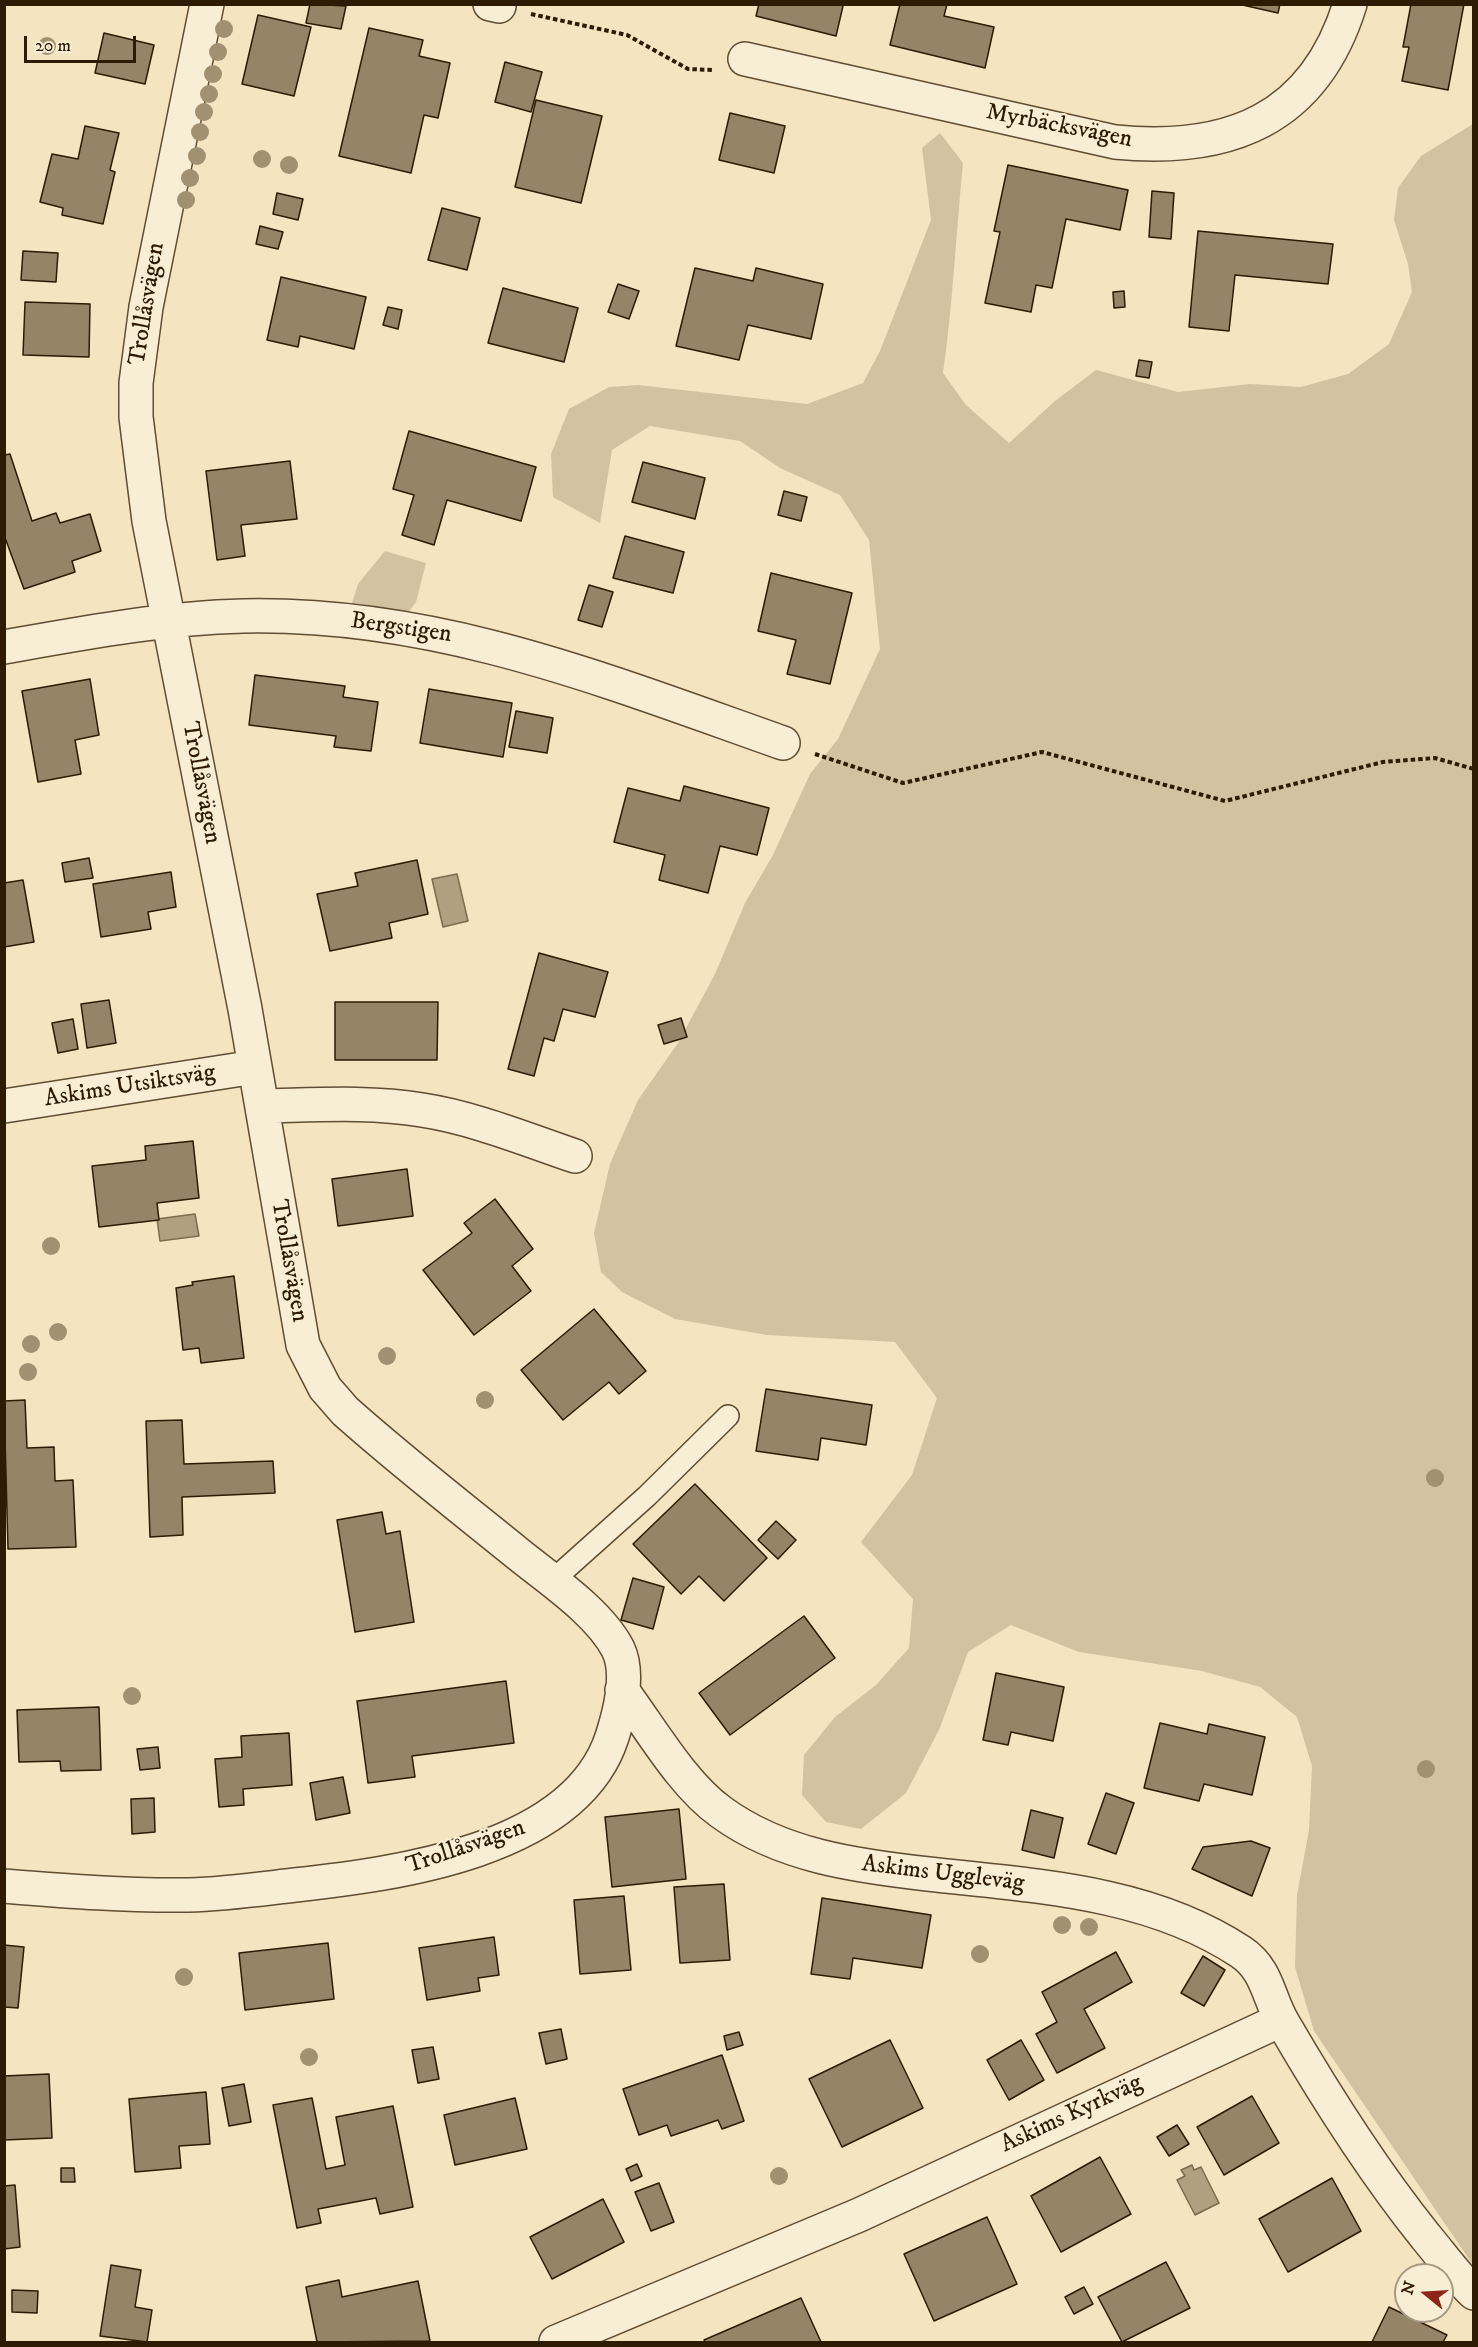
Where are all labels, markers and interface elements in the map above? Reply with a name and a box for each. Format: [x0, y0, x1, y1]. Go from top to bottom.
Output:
scale bar [27, 24, 140, 62]
text: 20 m [35, 35, 71, 57]
street label: Myrbäcksvägen [983, 99, 1135, 155]
street label: Trollåsvägen [124, 241, 172, 367]
street label: Bergstigen [349, 608, 453, 650]
street label: Trollåsvägen [174, 720, 226, 846]
street label: Askims Utsiktsväg [43, 1059, 217, 1115]
street label: Trollåsvägen [263, 1198, 313, 1324]
street label: Trollåsvägen [403, 1814, 529, 1882]
street label: Askims Uggleväg [860, 1851, 1026, 1899]
street label: Askims Kyrkväg [997, 2070, 1147, 2160]
north arrow [1394, 2263, 1454, 2323]
text: N [1397, 2279, 1420, 2297]

